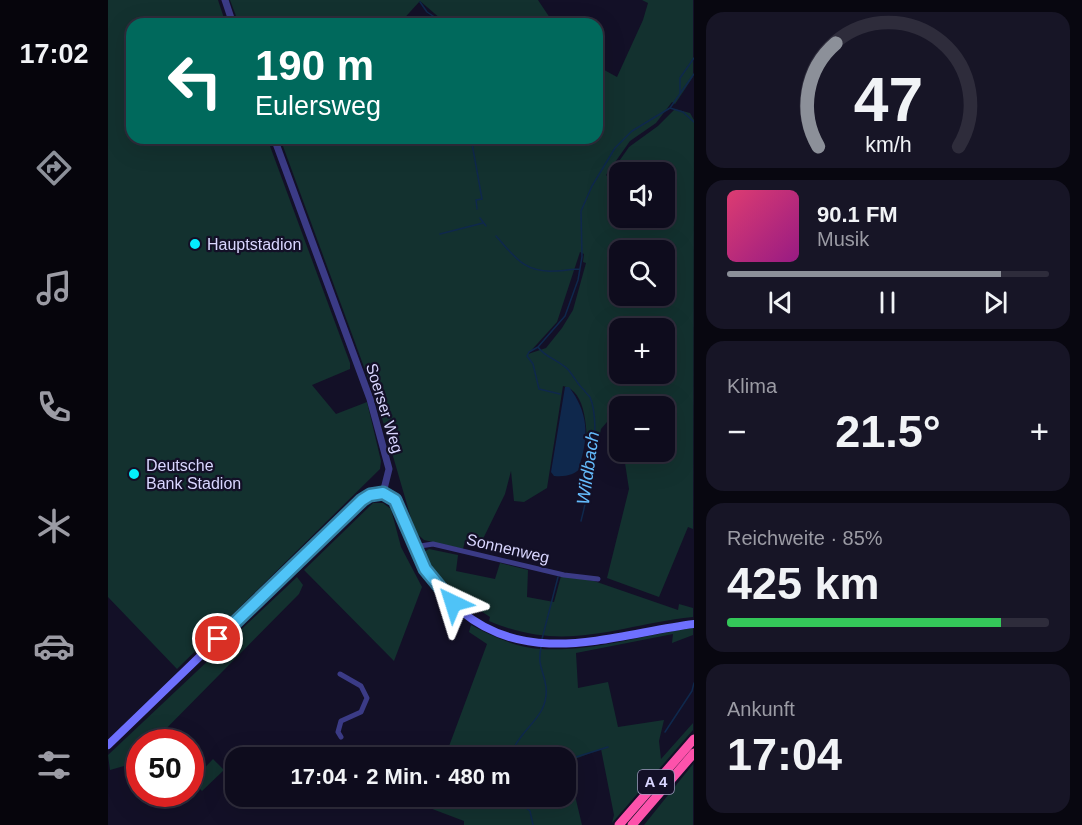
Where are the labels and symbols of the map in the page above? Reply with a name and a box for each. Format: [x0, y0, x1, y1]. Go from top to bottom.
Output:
place label: Hauptstadion [207, 236, 301, 253]
marker: Hauptstadion [188, 237, 202, 251]
street label: Soerser Weg [363, 361, 406, 455]
water label: Wildbach [573, 430, 603, 506]
place label: Deutsche Bank Stadion [146, 457, 241, 492]
marker: Deutsche Bank Stadion [127, 467, 141, 481]
street label: Sonnenweg [465, 531, 551, 566]
position arrow [421, 571, 485, 635]
pin [192, 613, 243, 664]
speed limit sign: 50 [126, 729, 204, 807]
road number: A 4 [638, 770, 674, 794]

